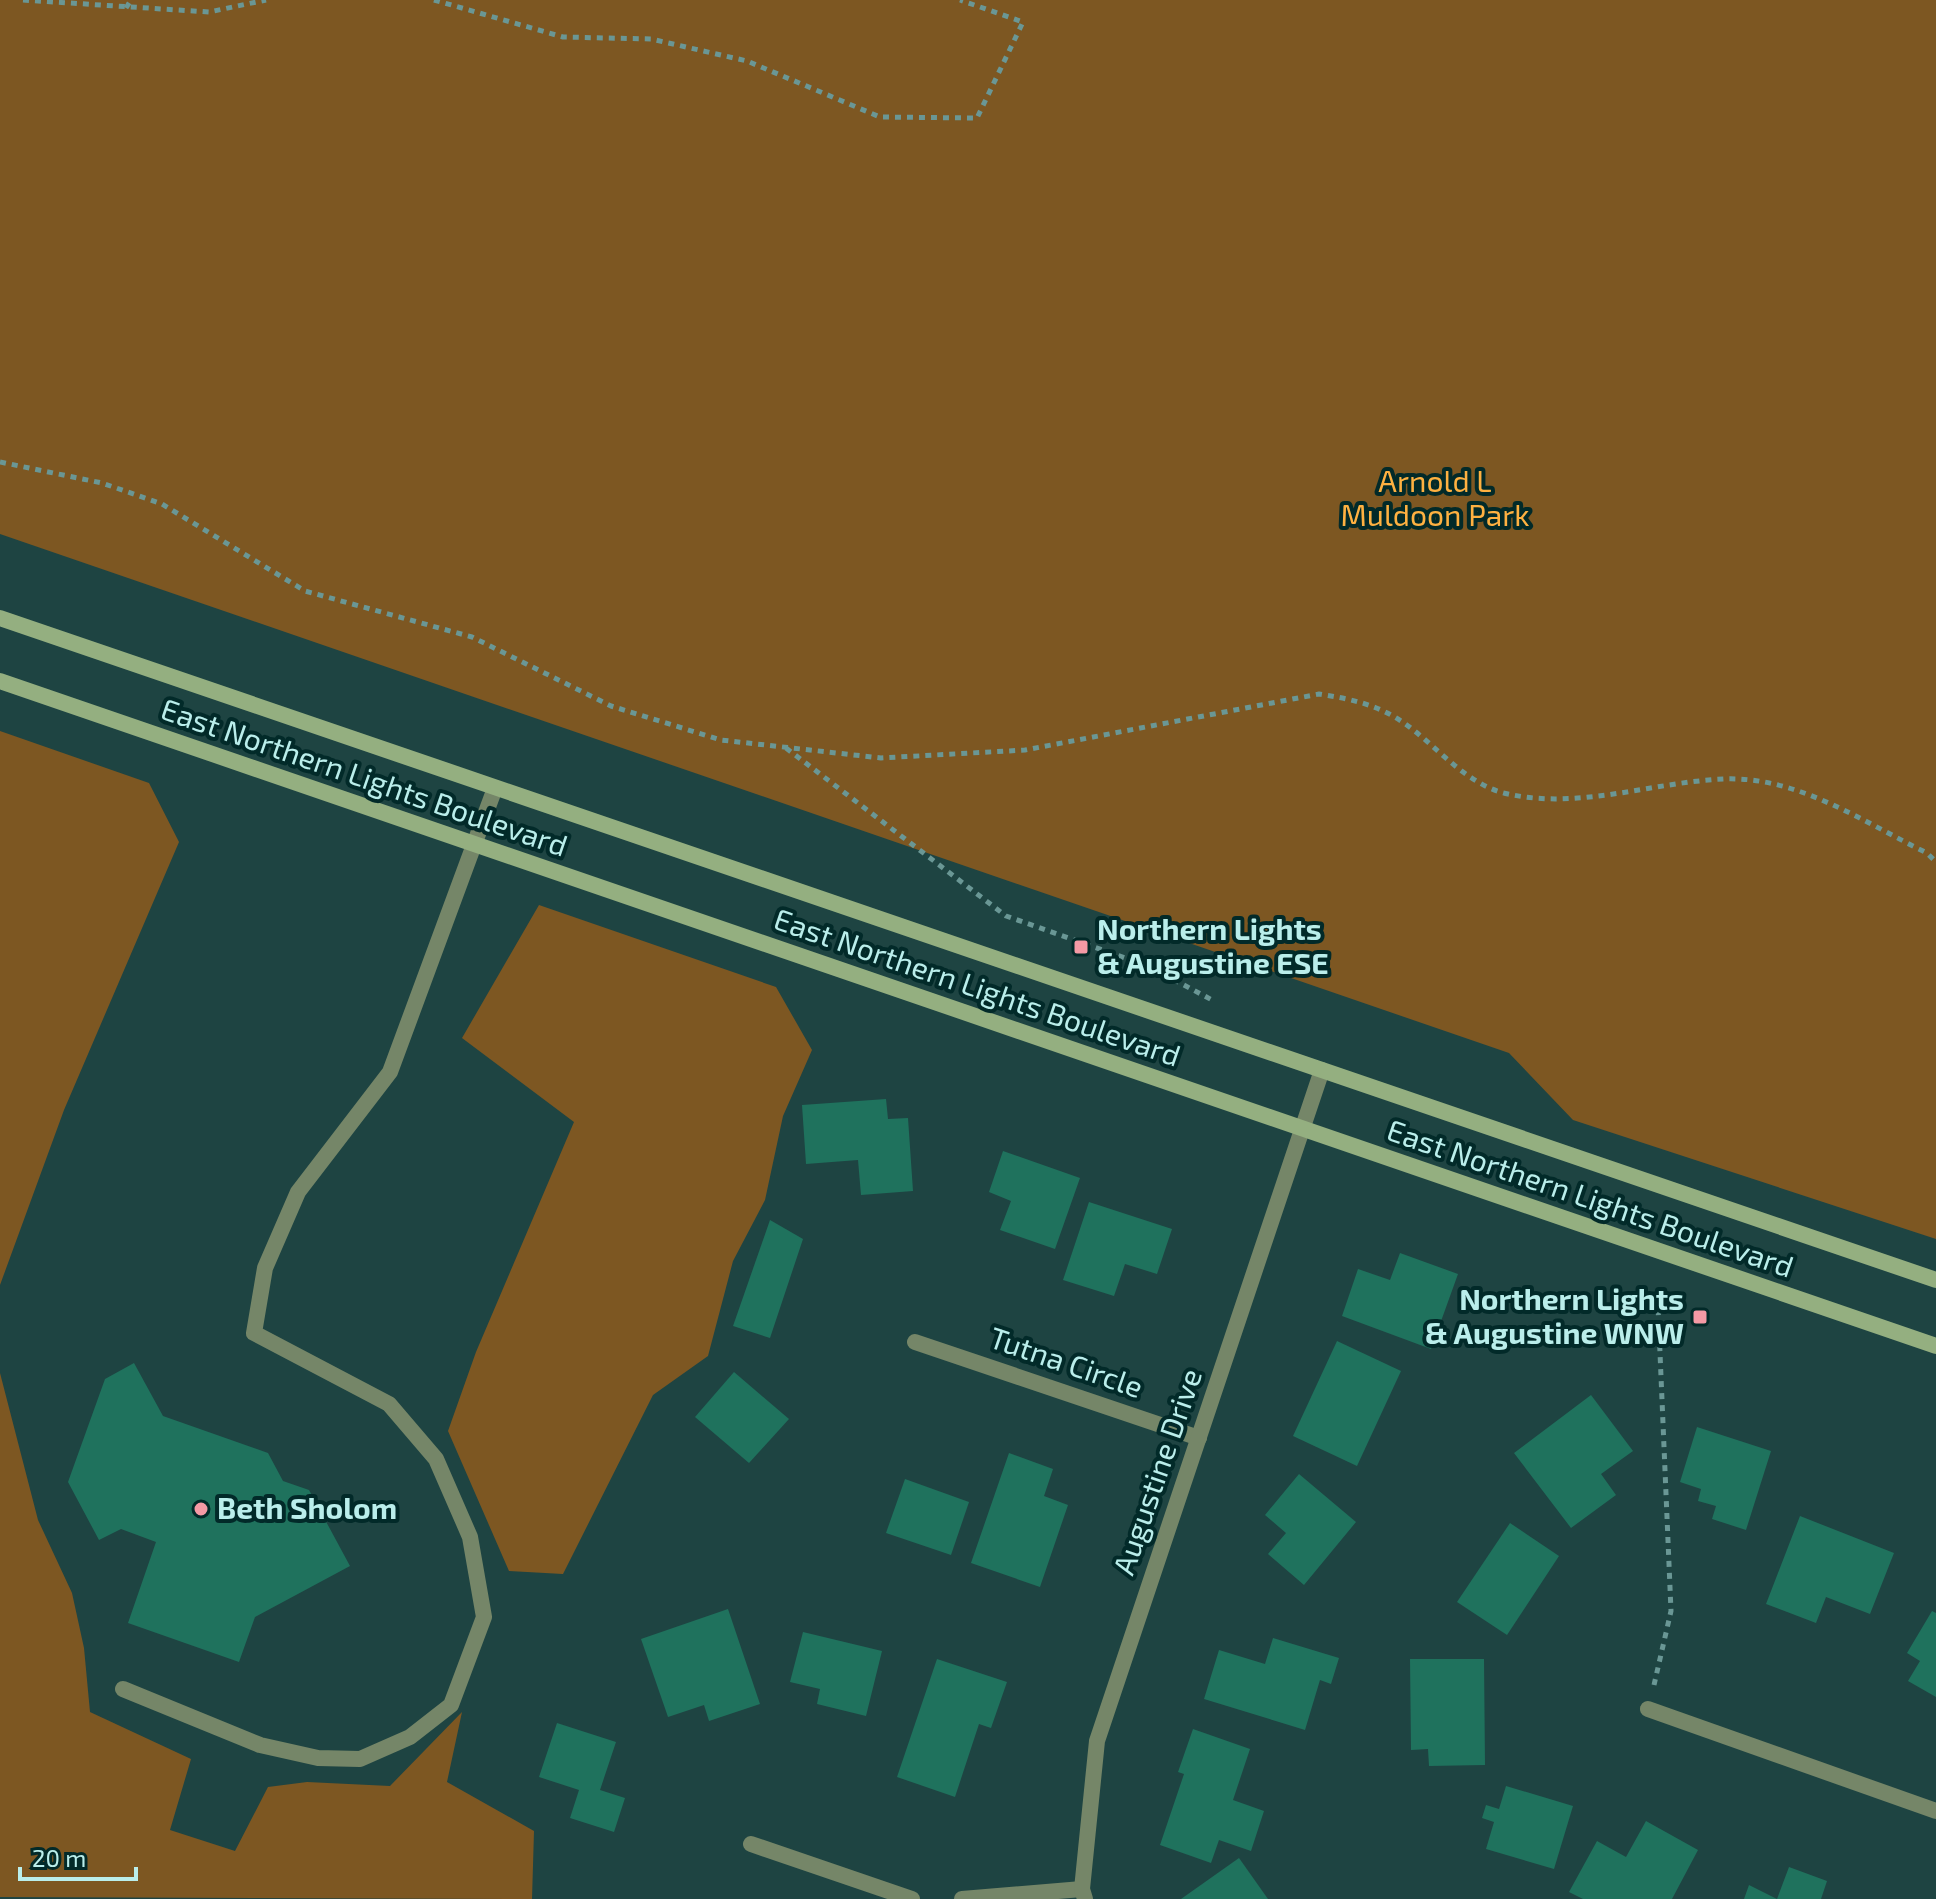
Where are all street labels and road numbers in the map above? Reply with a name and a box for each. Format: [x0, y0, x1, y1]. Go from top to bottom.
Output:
street label: East Northern Lights Boulevard [157, 690, 572, 863]
street label: East Northern Lights Boulevard [770, 900, 1185, 1073]
street label: East Northern Lights Boulevard [1383, 1111, 1798, 1284]
street label: Tutna Circle [985, 1318, 1148, 1404]
street label: Augustine Drive [1104, 1364, 1208, 1579]

